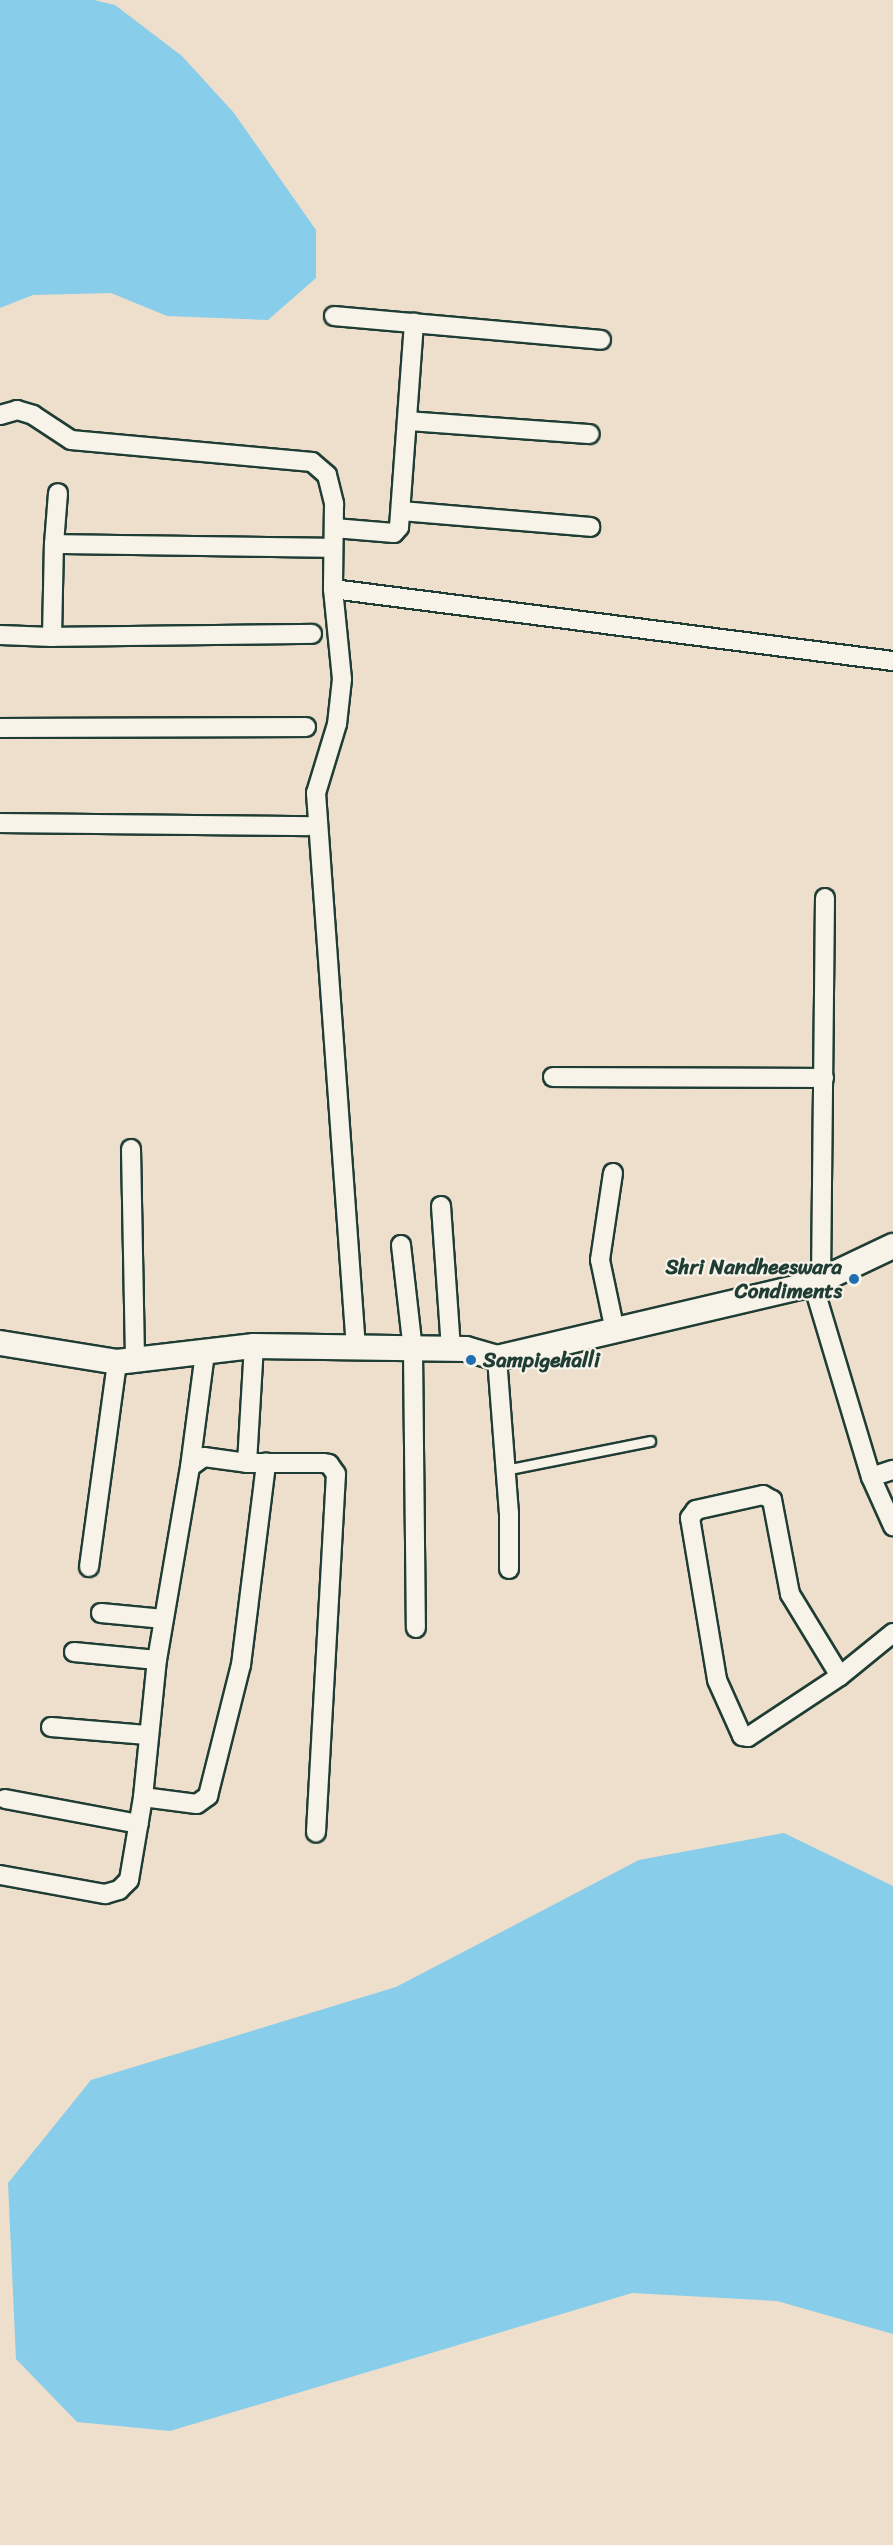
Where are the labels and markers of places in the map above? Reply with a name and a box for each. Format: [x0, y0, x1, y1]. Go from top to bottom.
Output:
place label: Shri Nandheeswara Condiments [665, 1254, 842, 1304]
marker: Shri Nandheeswara Condiments [847, 1272, 861, 1286]
place label: Sampigehalli [483, 1347, 600, 1373]
marker: Sampigehalli [464, 1353, 478, 1367]

